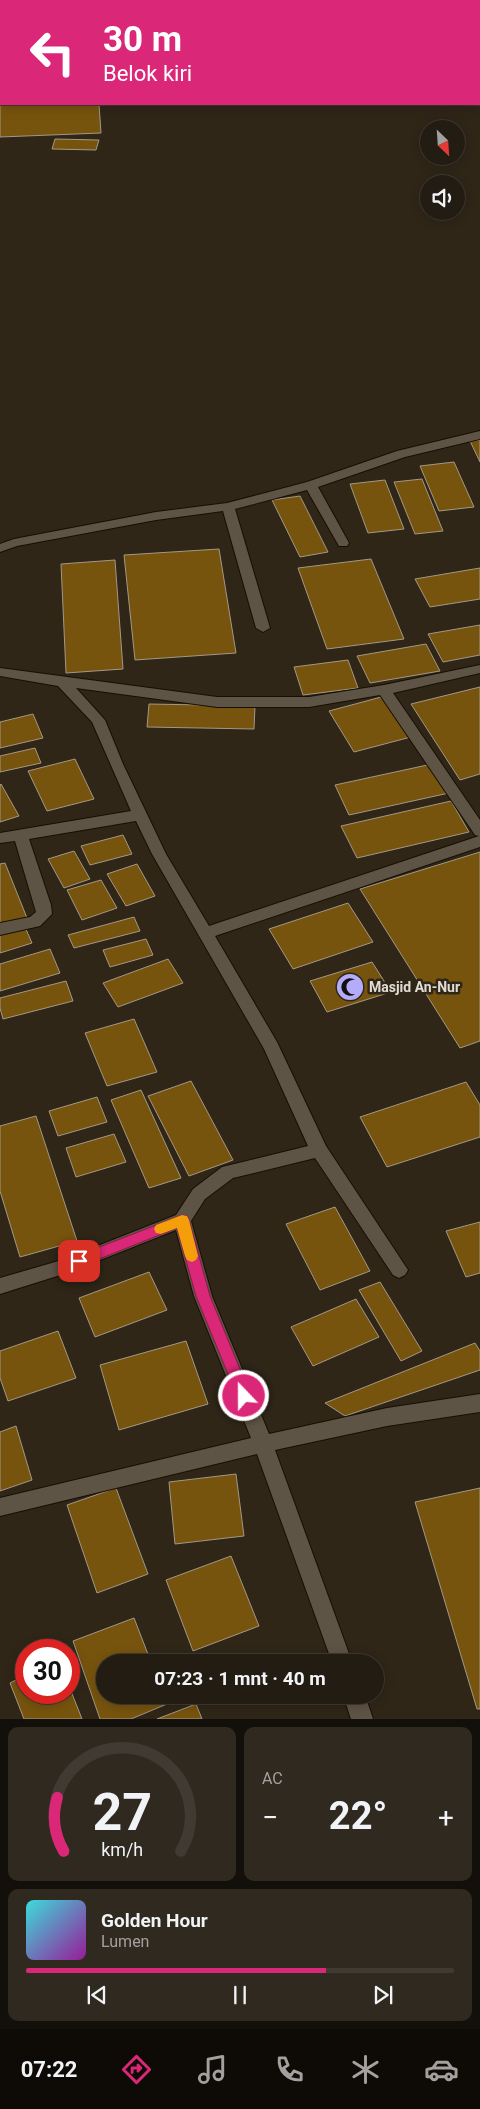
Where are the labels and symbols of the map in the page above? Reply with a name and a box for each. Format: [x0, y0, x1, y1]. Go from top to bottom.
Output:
north arrow [420, 120, 465, 165]
mosque icon: Masjid An-Nur [335, 972, 365, 1002]
place label: Masjid An-Nur [369, 979, 460, 995]
pin [58, 1240, 100, 1282]
position arrow [217, 1369, 269, 1421]
speed limit sign: 30 [15, 1639, 80, 1704]

